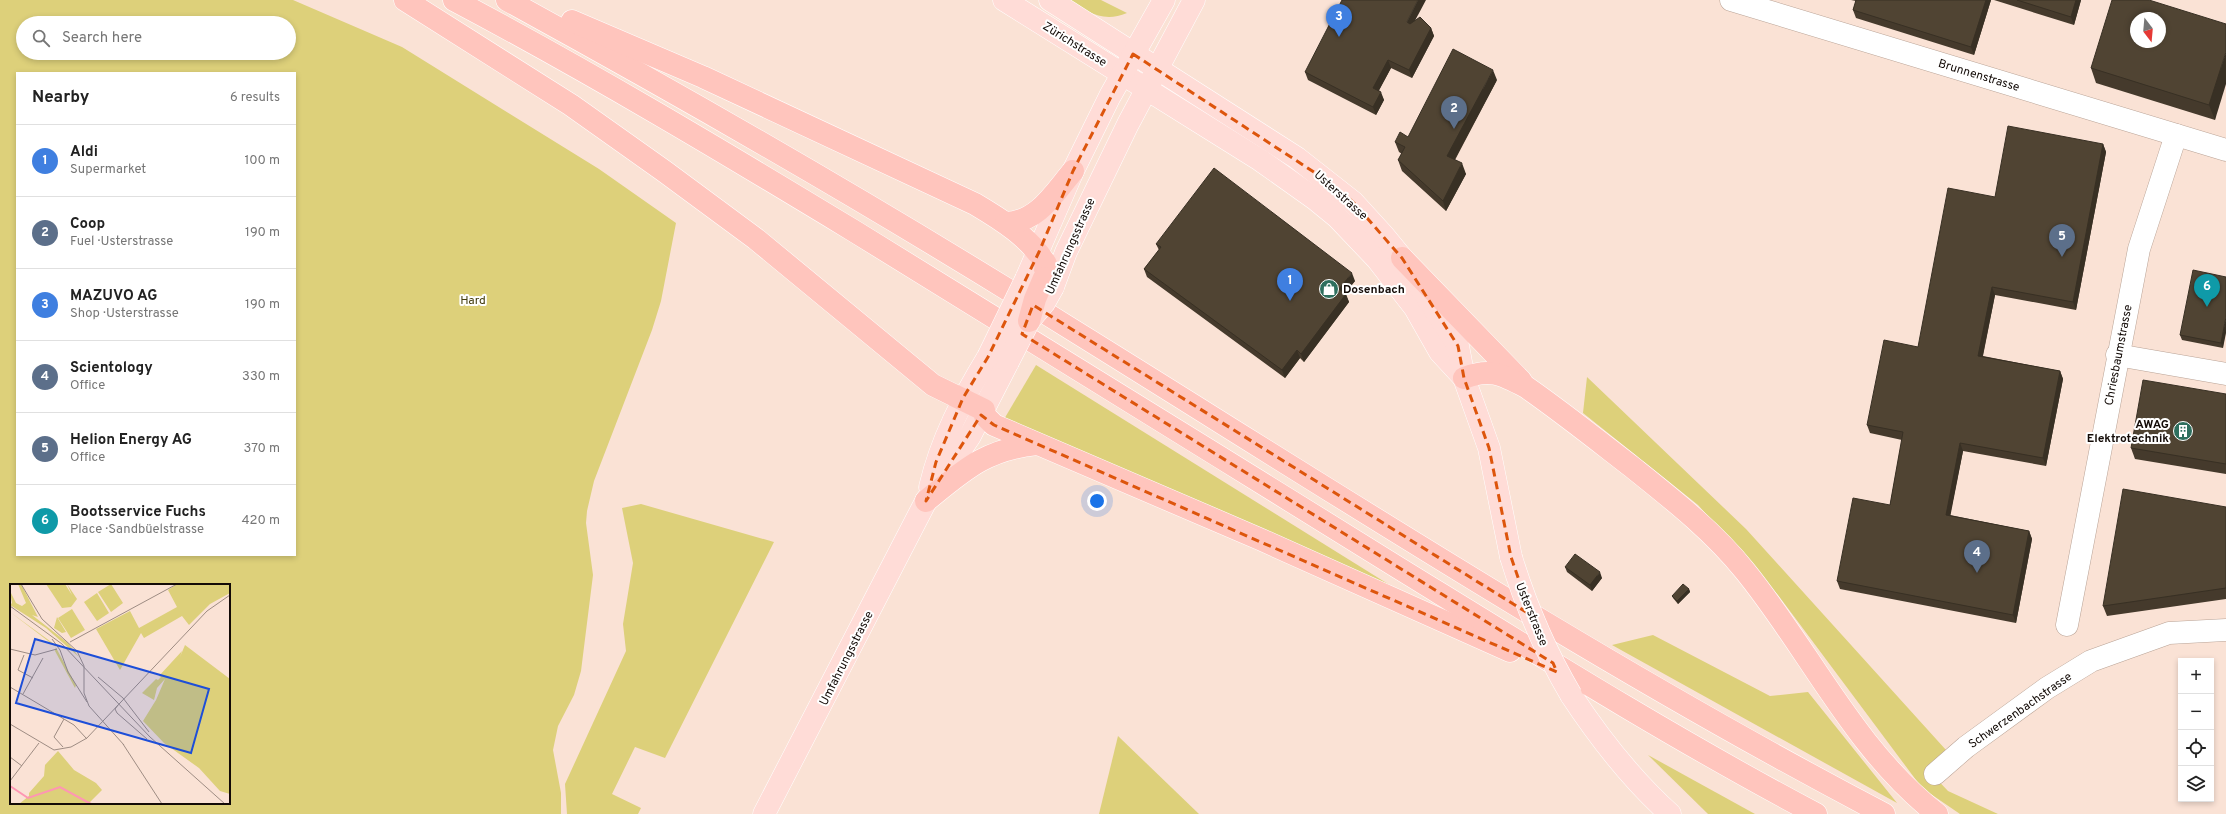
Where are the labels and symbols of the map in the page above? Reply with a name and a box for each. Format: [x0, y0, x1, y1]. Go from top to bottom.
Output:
pin: 3 [1326, 4, 1352, 37]
north arrow [2130, 12, 2166, 48]
street label: Zürichstrasse [1039, 19, 1110, 71]
street label: Brunnenstrasse [1936, 56, 2021, 96]
pin: 2 [1441, 96, 1467, 129]
street label: Usterstrasse [1310, 167, 1371, 224]
street label: Umfahrungsstrasse [1042, 196, 1099, 297]
pin: 5 [2049, 224, 2075, 257]
pin: 1 [1277, 268, 1303, 301]
pin: 6 [2194, 274, 2220, 307]
shop icon: Dosenbach [1318, 278, 1340, 300]
place label: Dosenbach [1343, 282, 1405, 298]
park label: Hard [460, 293, 486, 309]
street label: Chriesbaumstrasse [2101, 303, 2137, 407]
place label: AWAG Elektrotechnik [2087, 417, 2169, 447]
building icon: AWAG Elektrotechnik [2172, 420, 2194, 442]
your location [1087, 491, 1107, 511]
pin: 4 [1964, 540, 1990, 573]
street label: Usterstrasse [1511, 580, 1551, 648]
inset map [10, 584, 230, 804]
street label: Umfahrungsstrasse [816, 608, 878, 709]
street label: Schwerzenbachstrasse [1966, 669, 2075, 753]

